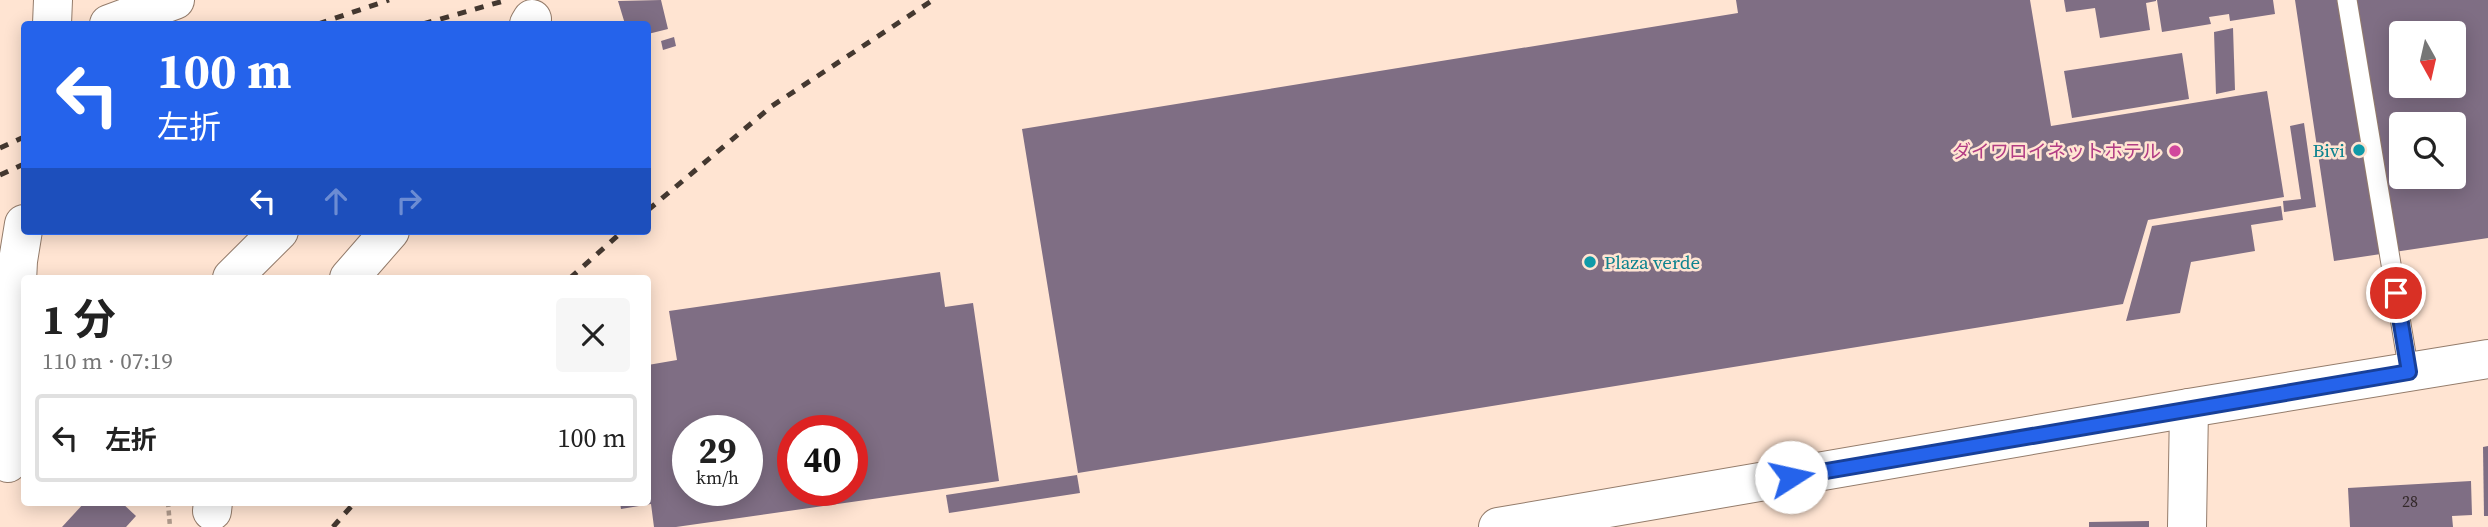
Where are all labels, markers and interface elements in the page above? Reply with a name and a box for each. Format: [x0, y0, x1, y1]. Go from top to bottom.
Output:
north arrow [2389, 21, 2466, 98]
map controls [2389, 21, 2466, 189]
text: 100 m [157, 37, 292, 104]
icon: left [42, 49, 133, 140]
text: 左折 [157, 105, 221, 149]
button: search [2389, 112, 2466, 189]
place label: Bivi [2312, 137, 2345, 163]
place label: ダイワロイネットホテル [1952, 138, 2161, 164]
marker: Bivi [2351, 142, 2367, 158]
marker: ダイワロイネットホテル [2167, 143, 2183, 159]
icon: left [244, 182, 282, 220]
icon: ahead [317, 182, 355, 220]
icon: right [390, 182, 428, 220]
place label: Plaza verde [1604, 249, 1700, 275]
marker: Plaza verde [1582, 254, 1598, 270]
pin [2366, 263, 2426, 323]
icon: arrive [2377, 274, 2415, 312]
text: 1 分 [42, 290, 116, 348]
button: close [556, 298, 630, 372]
text: 110 m · 07:19 [42, 345, 173, 377]
speed limit sign: 40 [777, 415, 868, 506]
icon: left [46, 419, 84, 457]
text: 100 m [558, 420, 626, 456]
text: 左折 [105, 422, 157, 458]
text: 29 [699, 427, 736, 475]
position arrow [1754, 440, 1828, 514]
text: km/h [696, 465, 739, 490]
house number: 28 [2402, 490, 2418, 512]

